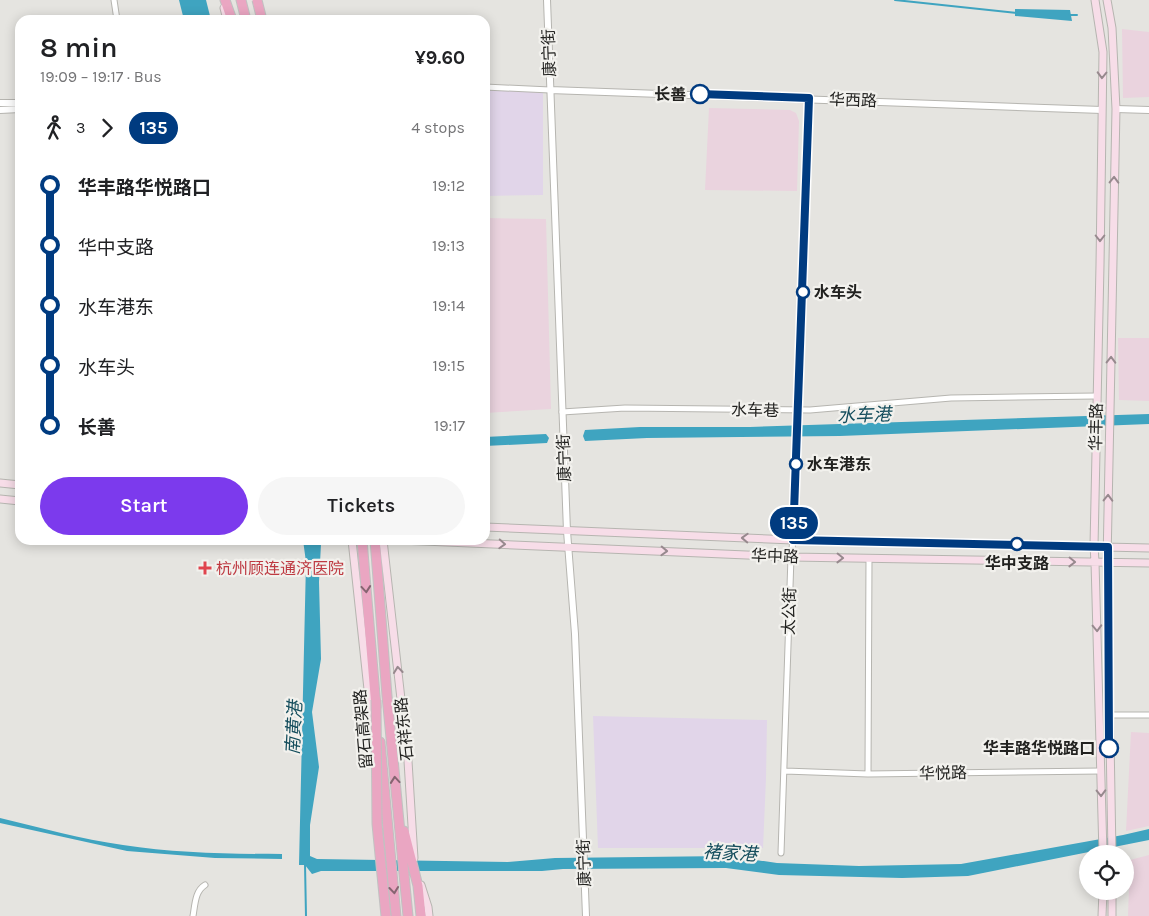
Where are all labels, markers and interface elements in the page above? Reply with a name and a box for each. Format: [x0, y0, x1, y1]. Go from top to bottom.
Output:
street label: 康宁街 [539, 29, 559, 77]
text: 8 min [40, 31, 118, 64]
text: ¥9.60 [415, 47, 465, 69]
text: 19:09 – 19:17 · Bus [40, 67, 162, 86]
one-way arrow [1097, 71, 1108, 79]
marker: 长善 [690, 84, 710, 104]
place label: 长善 [654, 85, 686, 104]
street label: 华西路 [829, 90, 877, 110]
icon: walk [40, 114, 68, 142]
icon: forward [93, 114, 121, 142]
text: 135 [139, 117, 168, 139]
text: 3 [76, 118, 85, 137]
text: 4 stops [411, 118, 465, 137]
text: 19:12 [432, 176, 465, 195]
one-way arrow [1109, 176, 1119, 184]
text: 华丰路华悦路口 [78, 177, 211, 199]
one-way arrow [1095, 234, 1105, 242]
text: 19:13 [432, 236, 465, 255]
text: 华中支路 [78, 237, 154, 259]
place label: 水车头 [814, 283, 862, 302]
marker: 水车头 [796, 285, 810, 299]
text: 19:14 [433, 296, 465, 315]
text: 水车港东 [78, 297, 154, 319]
text: 19:15 [432, 356, 465, 375]
one-way arrow [1106, 356, 1116, 364]
text: 水车头 [78, 357, 135, 379]
street label: 水车巷 [731, 400, 779, 420]
water label: 水车港 [837, 403, 894, 427]
street label: 华丰路 [1086, 403, 1106, 451]
text: 19:17 [434, 416, 465, 435]
text: 长善 [78, 417, 116, 439]
street label: 康宁街 [554, 434, 574, 482]
place label: 水车港东 [807, 455, 871, 474]
marker: 水车港东 [789, 457, 803, 471]
button: Start [40, 477, 248, 535]
button: Tickets [258, 477, 465, 535]
one-way arrow [1103, 494, 1113, 502]
line badge: 135 [765, 507, 823, 539]
text: 135 [780, 512, 808, 534]
one-way arrow [740, 533, 748, 544]
marker: 华中支路 [1010, 537, 1024, 551]
one-way arrow [498, 539, 506, 550]
one-way arrow [660, 546, 668, 557]
street label: 华中路 [751, 546, 799, 566]
one-way arrow [836, 553, 844, 563]
place label: 华中支路 [985, 554, 1049, 573]
one-way arrow [1068, 557, 1076, 567]
place label: 杭州顾连通济医院 [216, 559, 344, 578]
marker: 杭州顾连通济医院 [198, 561, 212, 575]
one-way arrow [360, 585, 371, 593]
street label: 太公街 [779, 587, 799, 635]
one-way arrow [1092, 625, 1103, 633]
one-way arrow [393, 666, 404, 674]
street label: 留石高架路 [350, 688, 376, 770]
street label: 石祥东路 [391, 696, 417, 762]
water label: 南黄港 [282, 697, 307, 756]
marker: 华丰路华悦路口 [1099, 738, 1119, 758]
place label: 华丰路华悦路口 [983, 739, 1095, 758]
street label: 华悦路 [919, 763, 967, 783]
one-way arrow [390, 776, 401, 784]
one-way arrow [1096, 789, 1107, 797]
street label: 康宁街 [574, 839, 594, 887]
water label: 褚家港 [702, 841, 761, 866]
map controls [1079, 845, 1134, 900]
button: locate [1079, 845, 1134, 900]
one-way arrow [388, 886, 399, 894]

